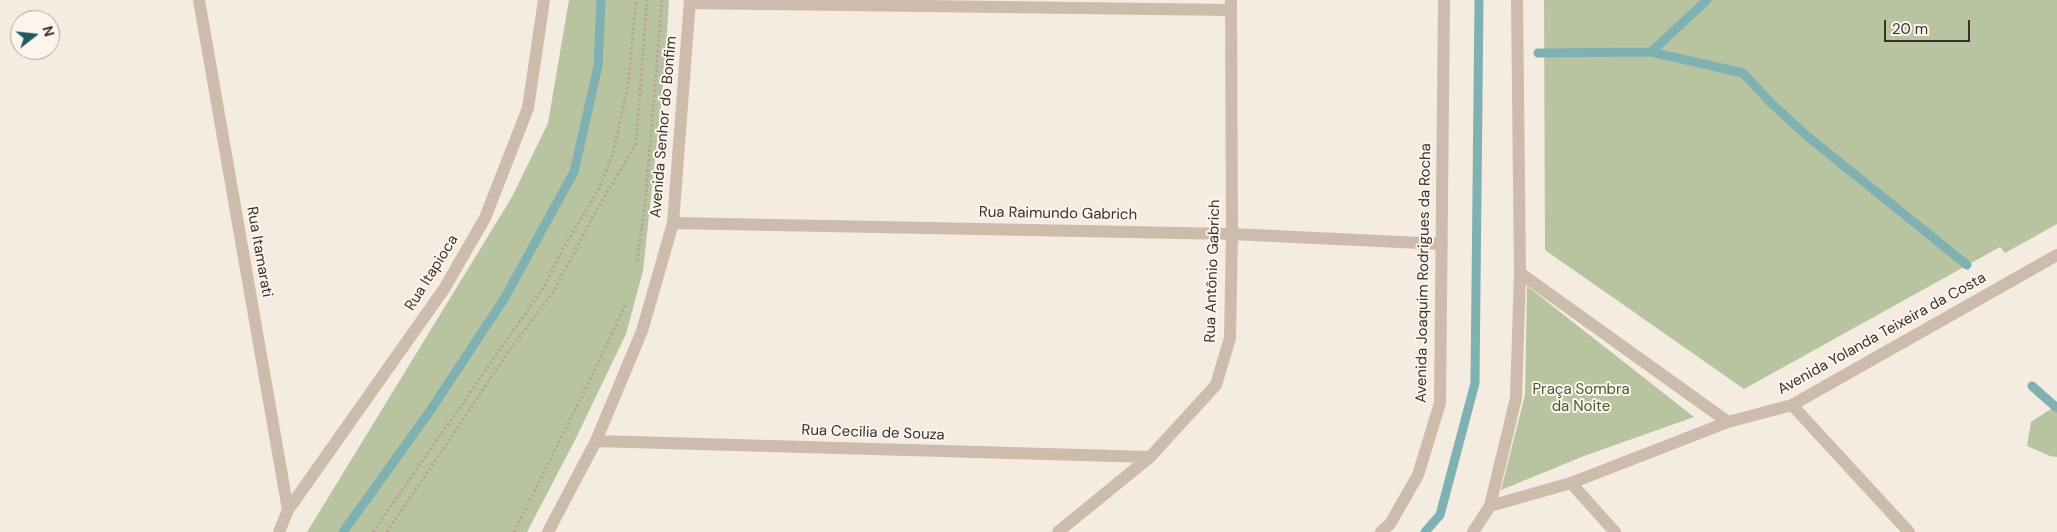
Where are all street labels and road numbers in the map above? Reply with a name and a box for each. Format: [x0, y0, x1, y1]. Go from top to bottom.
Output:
street label: Avenida Senhor do Bonfim [647, 35, 681, 219]
street label: Avenida Joaquim Rodrigues da Rocha [1413, 143, 1435, 403]
street label: Rua Antônio Gabrich [1202, 199, 1224, 343]
street label: Rua Raimundo Gabrich [979, 204, 1137, 224]
street label: Rua Itamarati [242, 205, 276, 299]
street label: Rua Itapioca [402, 232, 462, 314]
street label: Avenida Yolanda Teixeira da Costa [1775, 269, 1989, 399]
street label: Rua Cecilia de Souza [801, 422, 945, 444]

